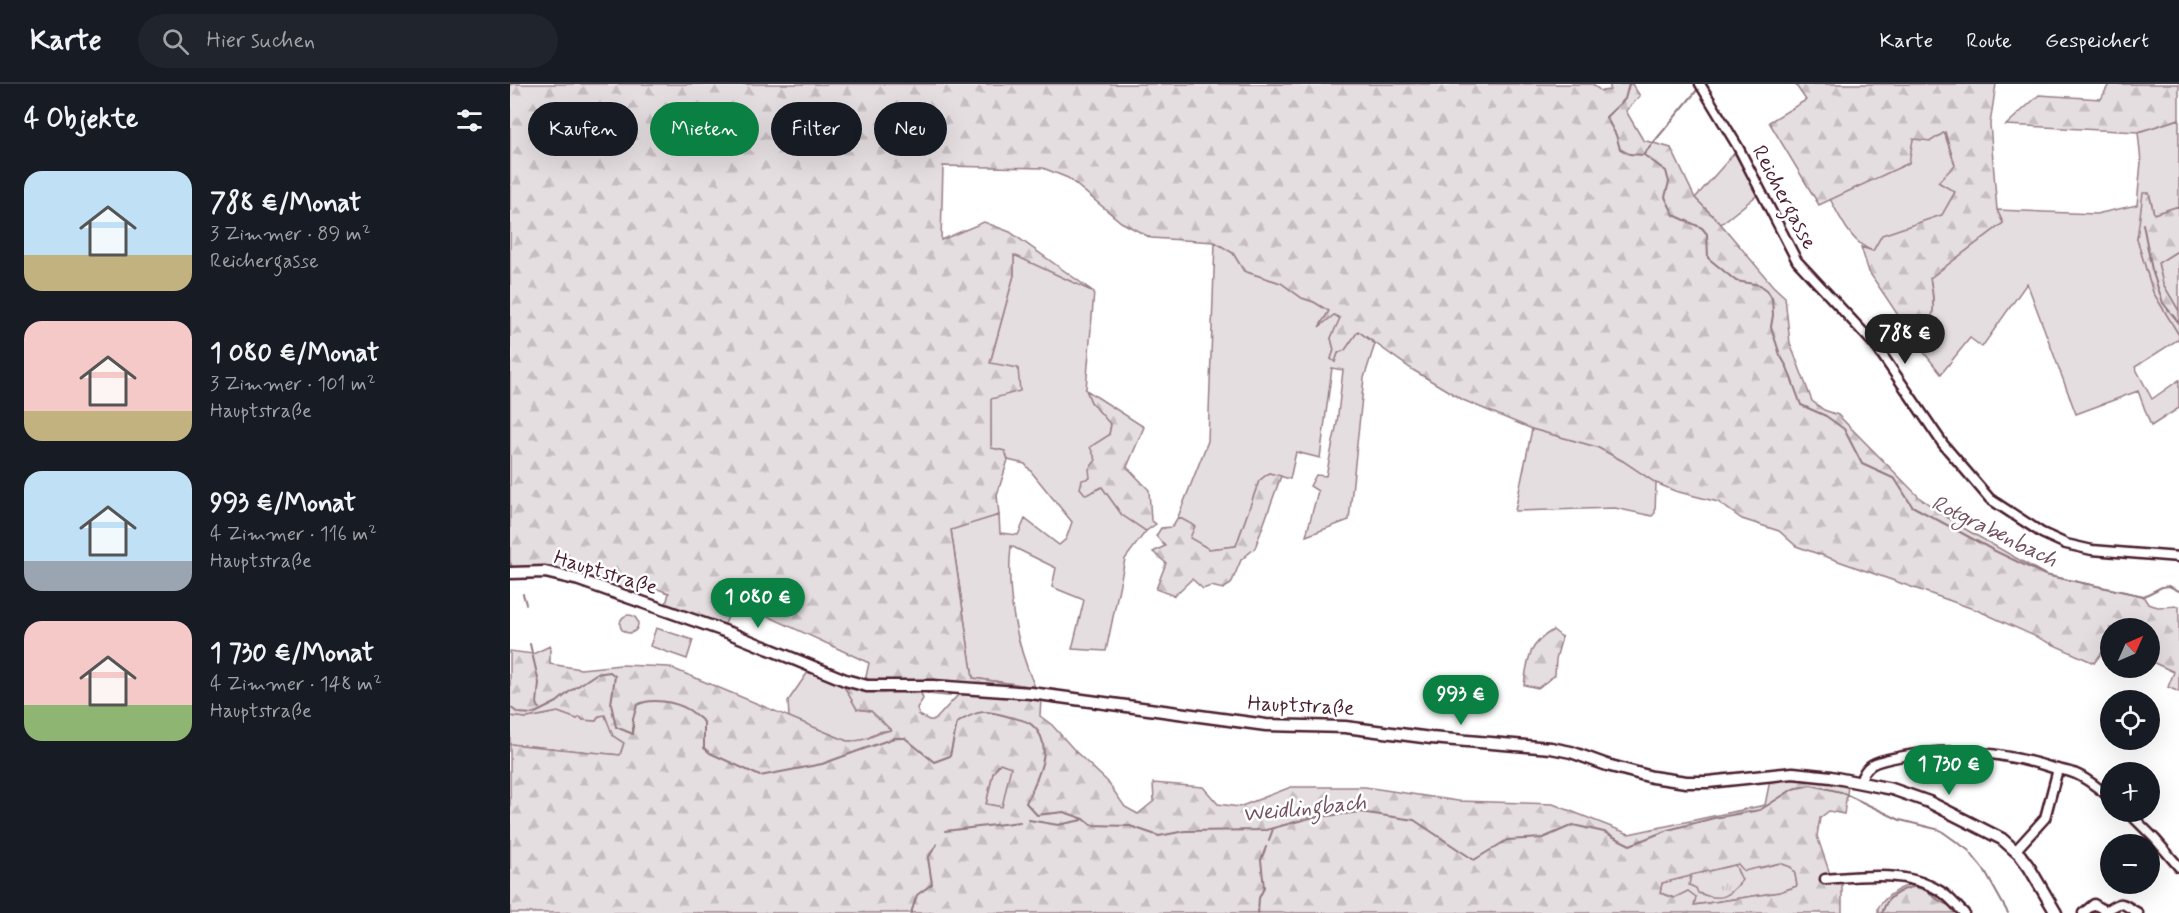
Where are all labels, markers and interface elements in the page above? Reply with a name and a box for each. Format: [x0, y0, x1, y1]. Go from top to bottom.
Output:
search box [138, 14, 558, 68]
text: Karte [30, 23, 102, 60]
icon: search [159, 25, 192, 58]
text: Hier suchen [207, 27, 315, 55]
text: Karte [1880, 27, 1933, 55]
text: Route [1966, 27, 2012, 55]
text: Gespeichert [2045, 27, 2149, 55]
chip: Kaufen [528, 102, 638, 156]
chip: Mieten [650, 102, 759, 156]
chip: Filter [771, 102, 862, 156]
chip: Neu [874, 102, 947, 156]
text: 4 Objekte [24, 103, 138, 137]
icon: filters [453, 104, 486, 137]
street label: Reichergasse [1743, 141, 1823, 255]
text: 788 €/Monat [210, 187, 361, 221]
icon: home [72, 195, 144, 267]
text: 3 Zimmer · 89 m² [210, 221, 371, 248]
text: Reichergasse [210, 248, 319, 275]
pin: 788 € [1863, 314, 1947, 365]
text: 788 € [1879, 320, 1931, 347]
text: 1 080 €/Monat [210, 337, 379, 371]
icon: home [72, 345, 144, 417]
text: 3 Zimmer · 101 m² [210, 371, 376, 398]
text: Hauptstraße [210, 398, 312, 425]
text: 993 €/Monat [210, 487, 356, 521]
water label: Rotgrabenbach [1926, 489, 2062, 576]
icon: home [72, 495, 144, 567]
text: 4 Zimmer · 116 m² [210, 521, 377, 548]
street label: Hauptstraße [550, 544, 661, 602]
text: Hauptstraße [210, 548, 312, 575]
pin: 1 080 € [703, 578, 813, 629]
text: 1 080 € [725, 584, 791, 611]
north arrow [2100, 618, 2160, 678]
map controls [2100, 618, 2160, 894]
text: 1 730 €/Monat [210, 637, 374, 671]
icon: home [72, 645, 144, 717]
text: 4 Zimmer · 148 m² [210, 671, 382, 698]
pin: 993 € [1419, 675, 1503, 726]
text: 993 € [1437, 681, 1485, 708]
street label: Hauptstraße [1247, 689, 1355, 723]
button: locate [2100, 690, 2160, 750]
text: Hauptstraße [210, 698, 312, 725]
pin: 1 730 € [1894, 745, 2004, 796]
text: 1 730 € [1918, 751, 1980, 778]
button: + [2100, 762, 2160, 822]
water label: Weidlingbach [1241, 789, 1368, 832]
button: − [2100, 834, 2160, 894]

